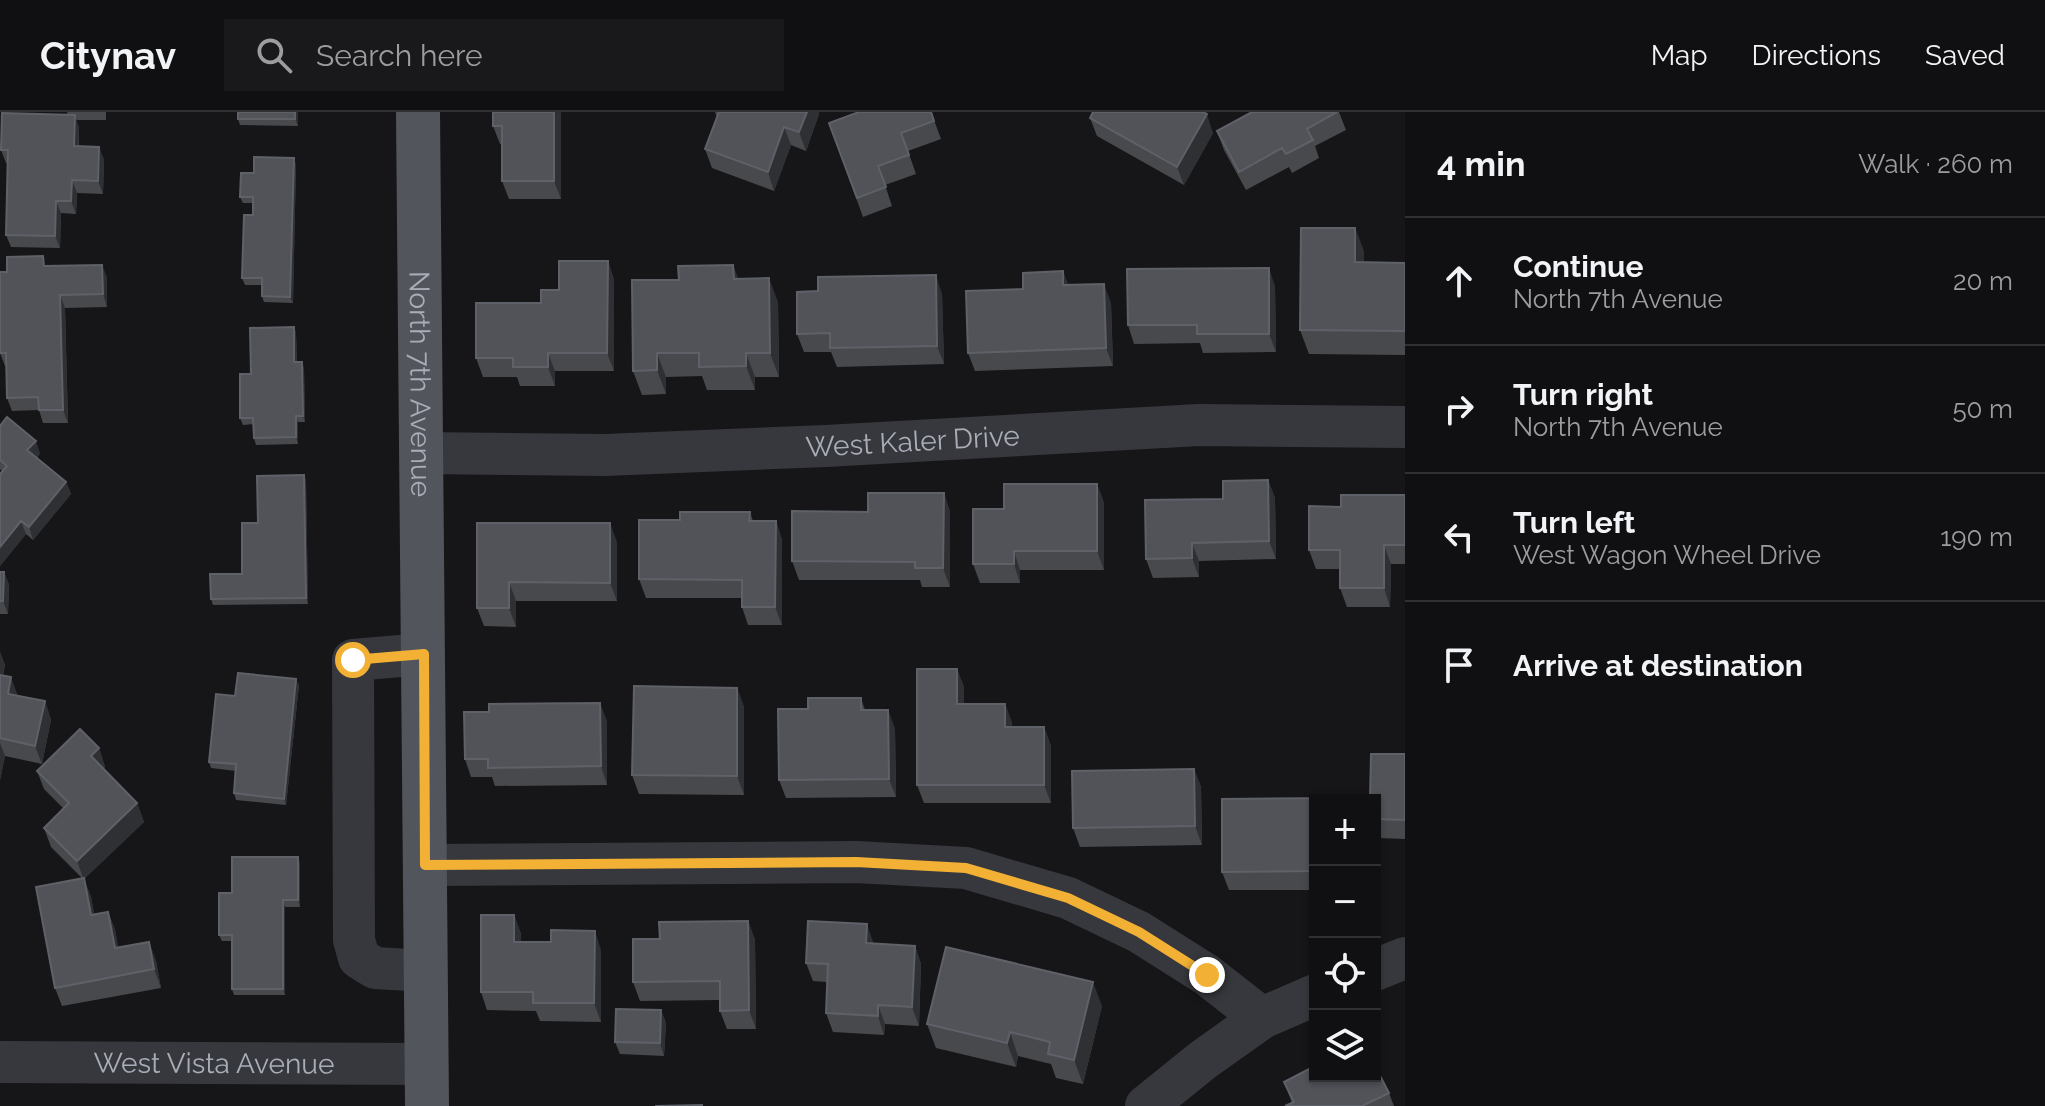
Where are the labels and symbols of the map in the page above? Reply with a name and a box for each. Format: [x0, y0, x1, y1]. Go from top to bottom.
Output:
street label: North 7th Avenue [403, 271, 438, 497]
street label: West Kaler Drive [805, 419, 1021, 463]
route start [335, 642, 371, 678]
route end [1189, 957, 1225, 993]
street label: West Vista Avenue [93, 1046, 335, 1080]

